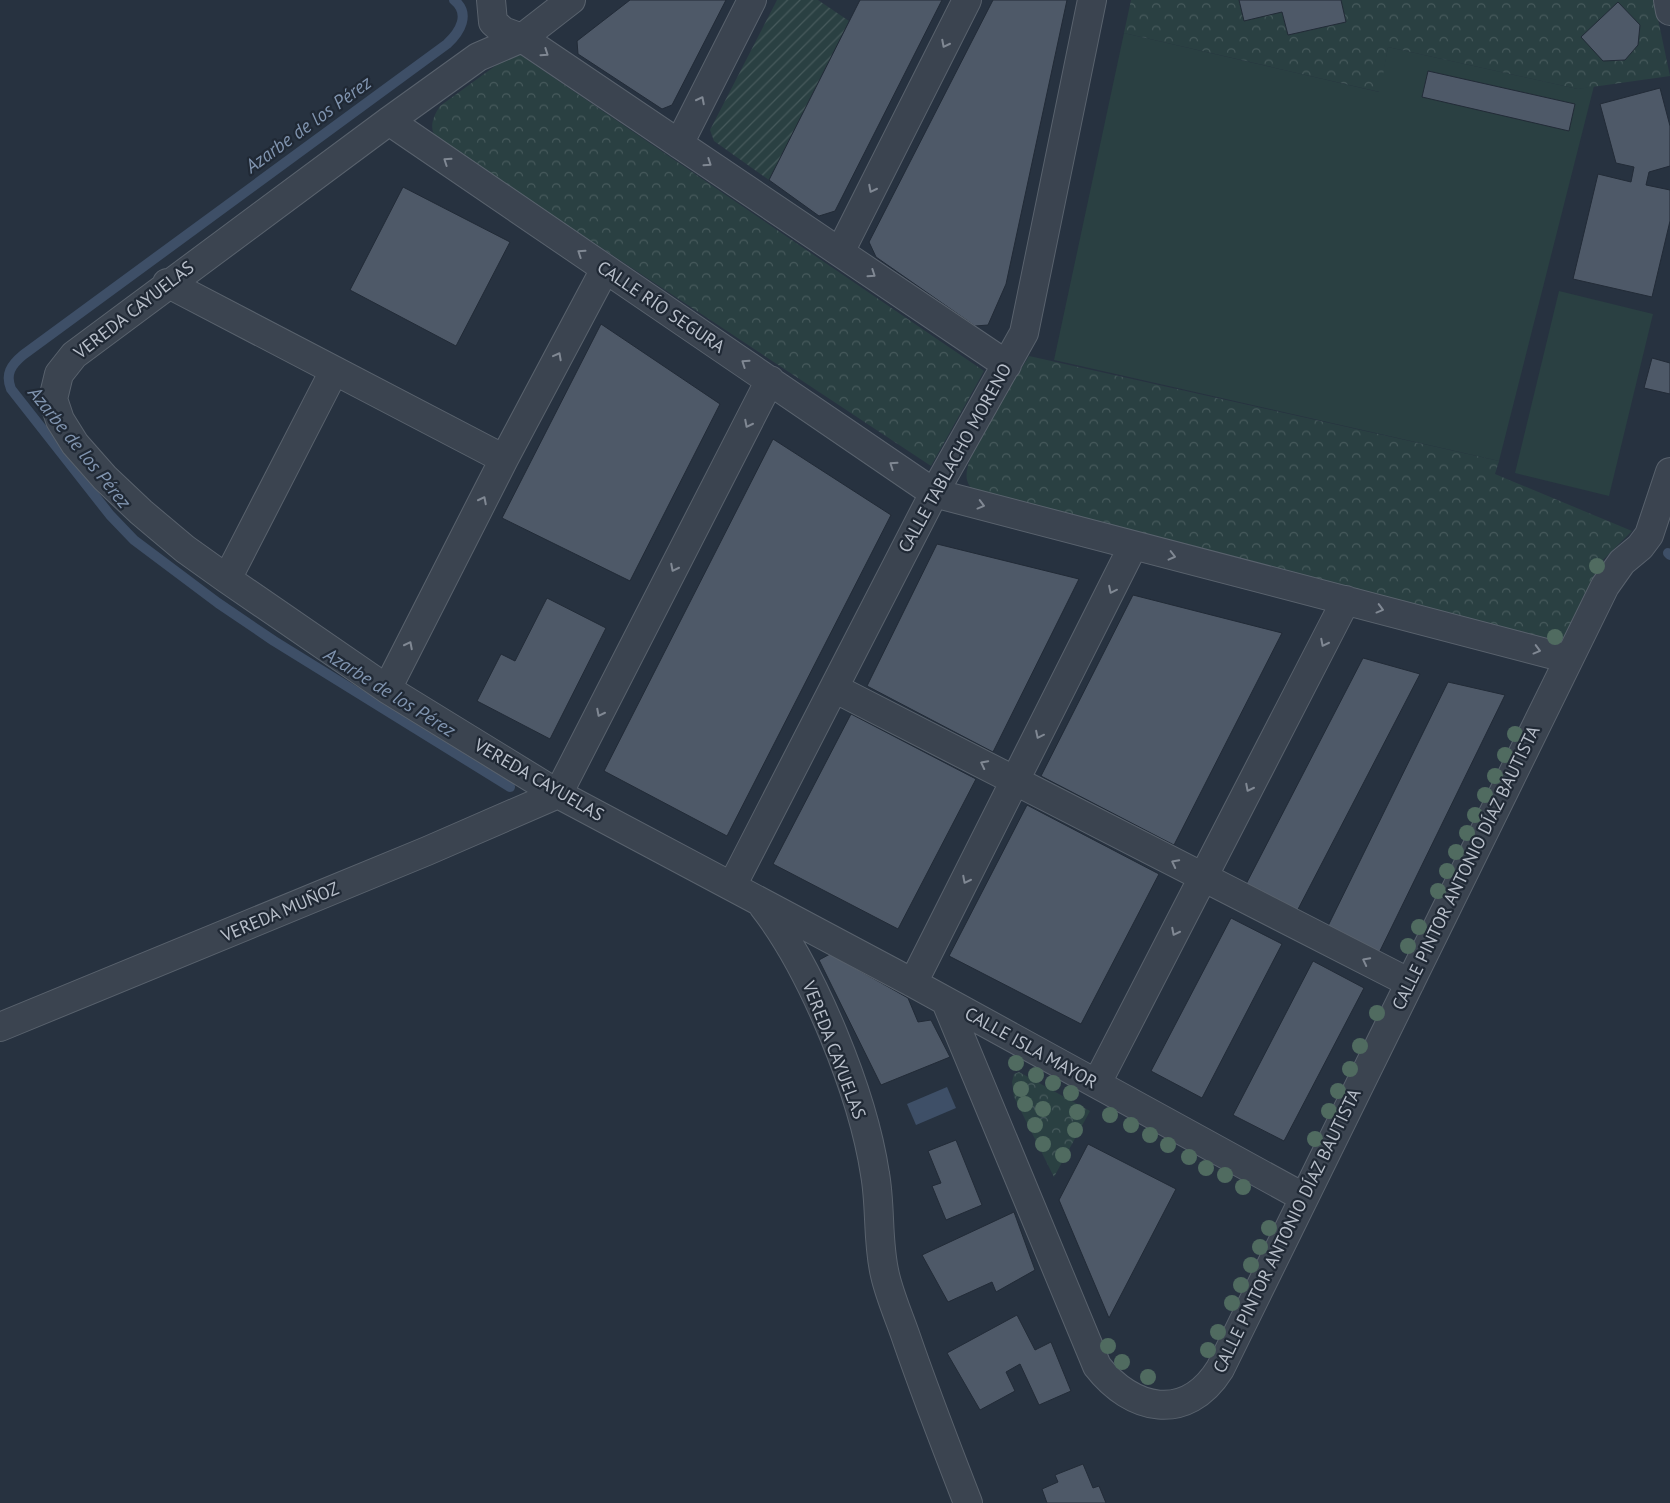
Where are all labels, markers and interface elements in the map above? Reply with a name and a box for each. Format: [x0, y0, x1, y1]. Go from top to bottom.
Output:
one-way arrow [941, 38, 951, 47]
one-way arrow [539, 47, 548, 56]
water label: Azarbe de los Pérez [239, 70, 377, 178]
one-way arrow [695, 96, 705, 105]
one-way arrow [703, 157, 712, 166]
one-way arrow [443, 158, 453, 167]
one-way arrow [868, 183, 878, 192]
one-way arrow [577, 250, 587, 259]
street label: CALLE RÍO SEGURA [593, 255, 730, 358]
street label: VEREDA CAYUELAS [68, 256, 198, 364]
one-way arrow [866, 268, 876, 277]
one-way arrow [552, 353, 562, 362]
street label: CALLE TABLACHO MORENO [893, 359, 1016, 556]
one-way arrow [741, 360, 751, 369]
water label: Azarbe de los Pérez [23, 380, 137, 514]
one-way arrow [744, 418, 754, 427]
one-way arrow [890, 462, 899, 471]
one-way arrow [477, 496, 487, 505]
one-way arrow [976, 499, 985, 510]
one-way arrow [1167, 550, 1176, 561]
one-way arrow [670, 563, 680, 572]
one-way arrow [1108, 585, 1118, 594]
one-way arrow [1376, 603, 1384, 614]
one-way arrow [1320, 638, 1330, 647]
water label: Azarbe de los Pérez [319, 641, 461, 742]
one-way arrow [403, 641, 413, 650]
one-way arrow [1533, 645, 1541, 655]
one-way arrow [596, 708, 606, 717]
street label: CALLE PINTOR ANTONIO DÍAZ BAUTISTA [1386, 721, 1545, 1014]
one-way arrow [1035, 730, 1046, 739]
street label: VEREDA CAYUELAS [469, 733, 608, 826]
one-way arrow [980, 760, 989, 770]
one-way arrow [1245, 782, 1255, 791]
one-way arrow [1171, 859, 1180, 869]
one-way arrow [962, 875, 972, 884]
street label: VEREDA MUÑOZ [216, 876, 342, 947]
one-way arrow [1171, 927, 1181, 936]
one-way arrow [1362, 957, 1371, 967]
street label: VEREDA CAYUELAS [797, 977, 871, 1122]
street label: CALLE ISLA MAYOR [961, 1002, 1102, 1094]
street label: CALLE PINTOR ANTONIO DÍAZ BAUTISTA [1207, 1084, 1366, 1377]

